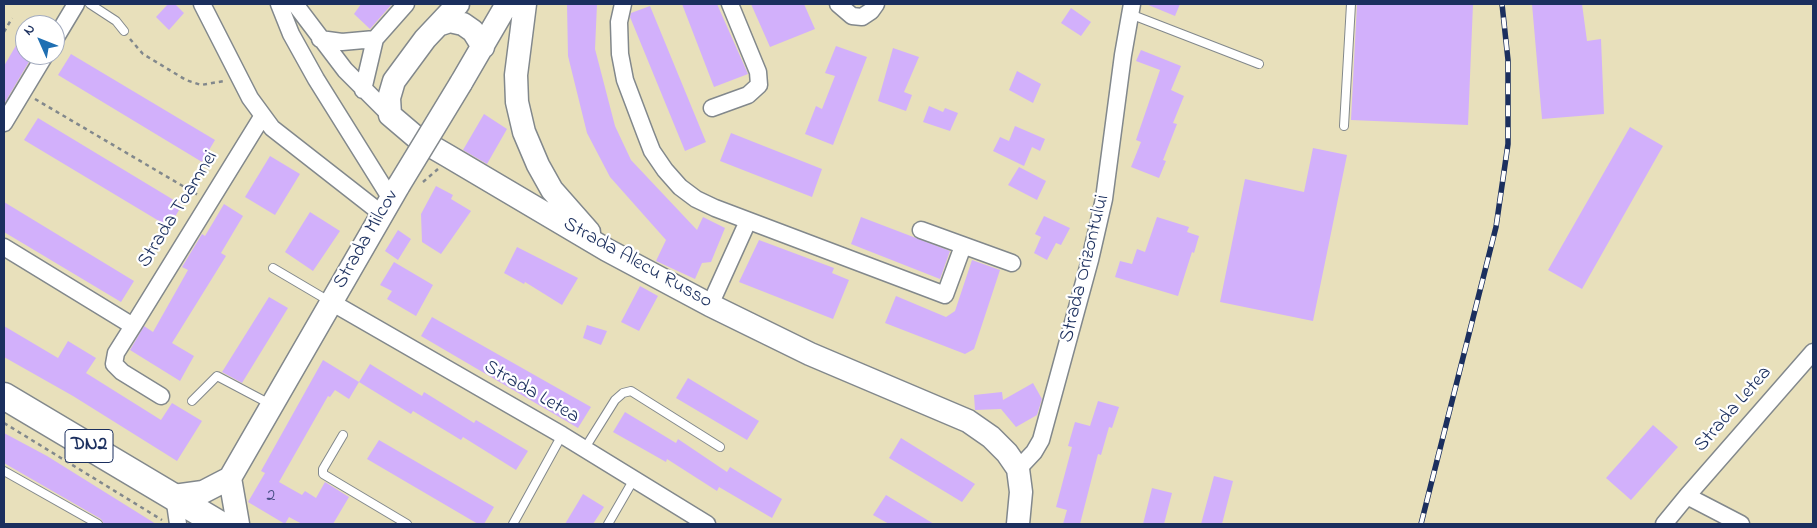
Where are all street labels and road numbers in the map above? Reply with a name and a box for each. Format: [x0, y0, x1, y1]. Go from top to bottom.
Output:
street label: Strada Toamnei [133, 147, 225, 273]
street label: Strada Milcov [329, 186, 405, 294]
street label: Strada Orizontului [1056, 193, 1116, 345]
street label: Strada Alecu Russo [558, 213, 716, 315]
street label: Strada Letea [479, 356, 583, 430]
street label: Strada Letea [1690, 362, 1778, 458]
road number: DN2 [65, 430, 113, 462]

